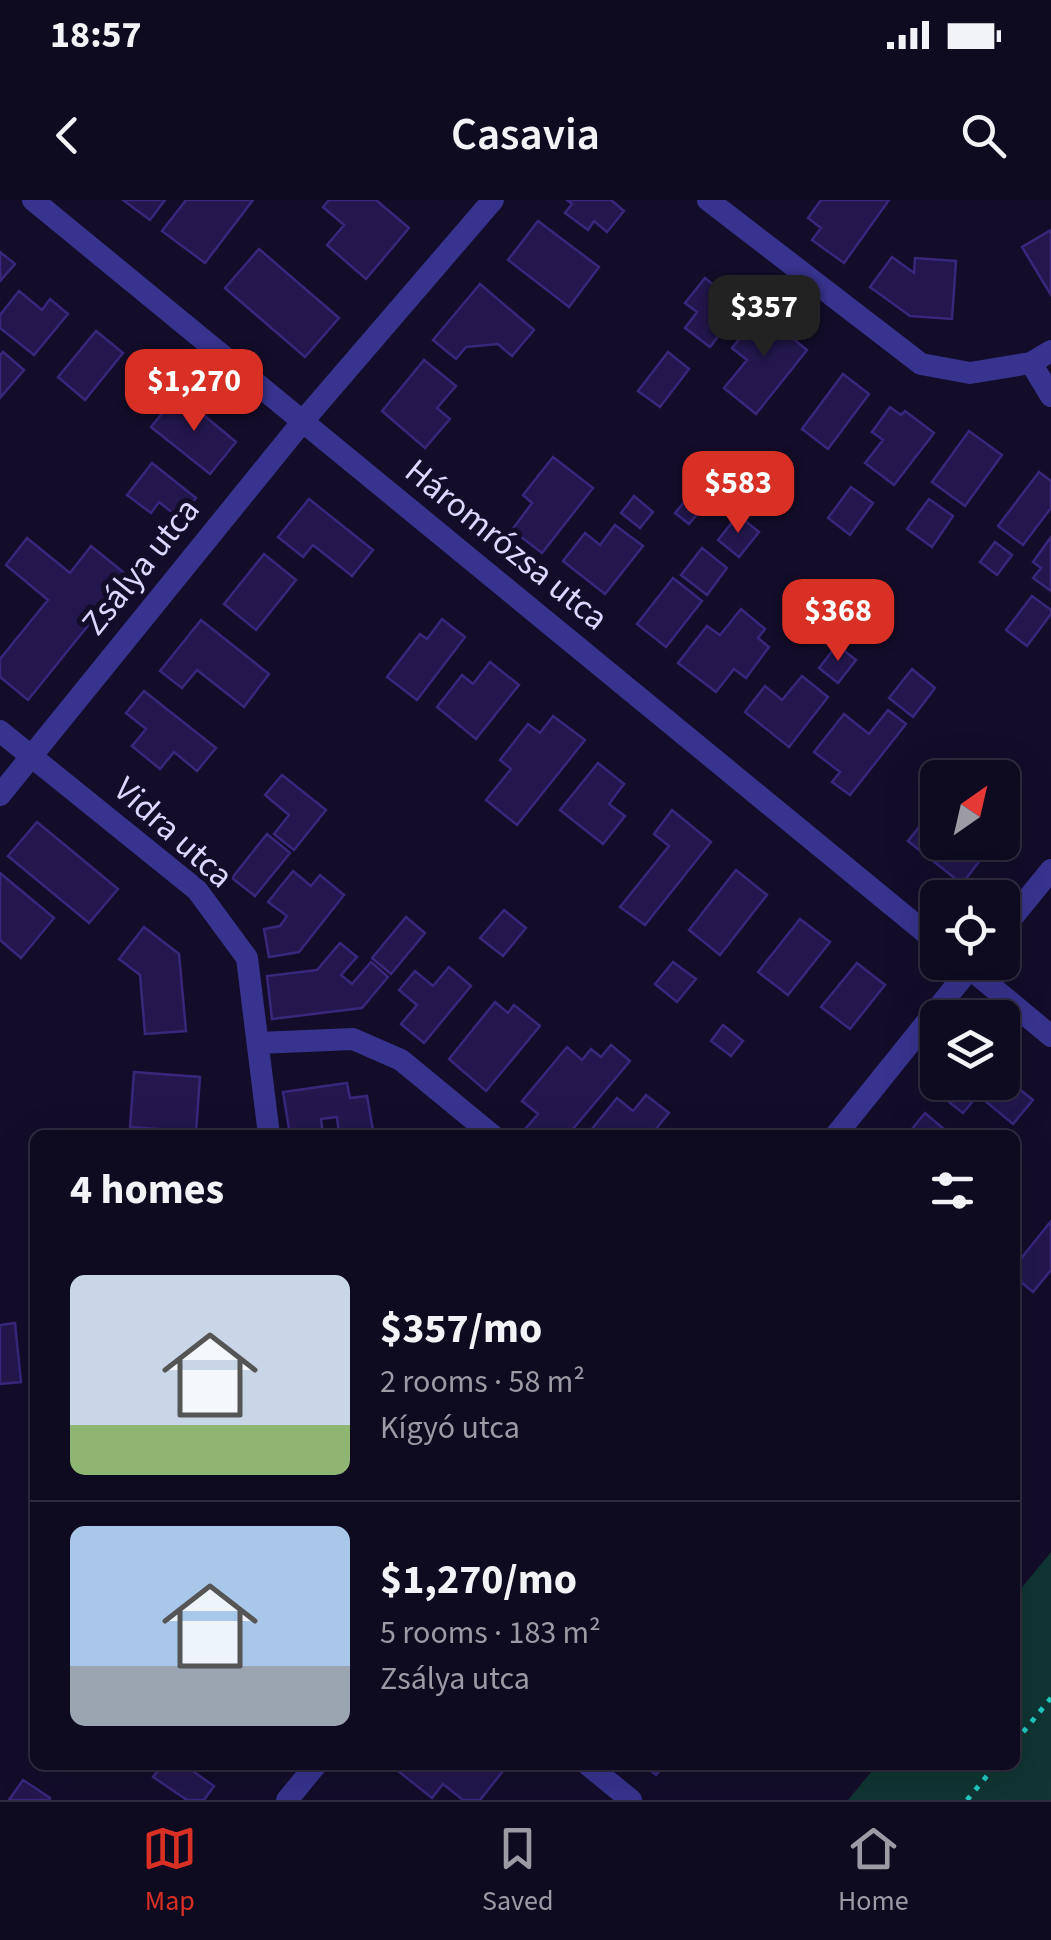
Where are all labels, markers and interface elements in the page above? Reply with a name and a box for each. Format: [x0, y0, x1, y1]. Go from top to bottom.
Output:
text: 18:57 [50, 8, 142, 62]
text: Casavia [451, 103, 600, 167]
icon: back [40, 108, 95, 163]
icon: search [956, 108, 1011, 163]
pin: $357 [705, 275, 823, 360]
text: $357 [730, 284, 798, 330]
pin: $1,270 [113, 349, 275, 434]
text: $1,270 [147, 358, 241, 404]
street label: Háromrózsa utca [394, 447, 619, 642]
pin: $583 [679, 451, 797, 536]
text: $583 [704, 460, 772, 506]
street label: Zsálya utca [70, 487, 212, 646]
pin: $368 [779, 579, 897, 664]
text: $368 [804, 588, 872, 634]
north arrow [920, 760, 1020, 860]
map controls [920, 760, 1020, 1100]
street label: Vidra utca [102, 765, 244, 900]
button: locate [920, 880, 1020, 980]
button: layers [920, 1000, 1020, 1100]
text: 4 homes [70, 1160, 224, 1220]
icon: filters [925, 1163, 980, 1218]
text: $357/mo [380, 1299, 542, 1359]
icon: home [150, 1315, 270, 1435]
text: 2 rooms · 58 m² [380, 1359, 585, 1405]
text: Kígyó utca [380, 1405, 520, 1451]
text: $1,270/mo [380, 1550, 577, 1610]
icon: home [150, 1566, 270, 1686]
text: 5 rooms · 183 m² [380, 1610, 601, 1656]
text: Zsálya utca [380, 1656, 530, 1702]
tab: Map [142, 1821, 197, 1921]
tab: Saved [482, 1821, 553, 1921]
tab: Home [838, 1821, 909, 1921]

